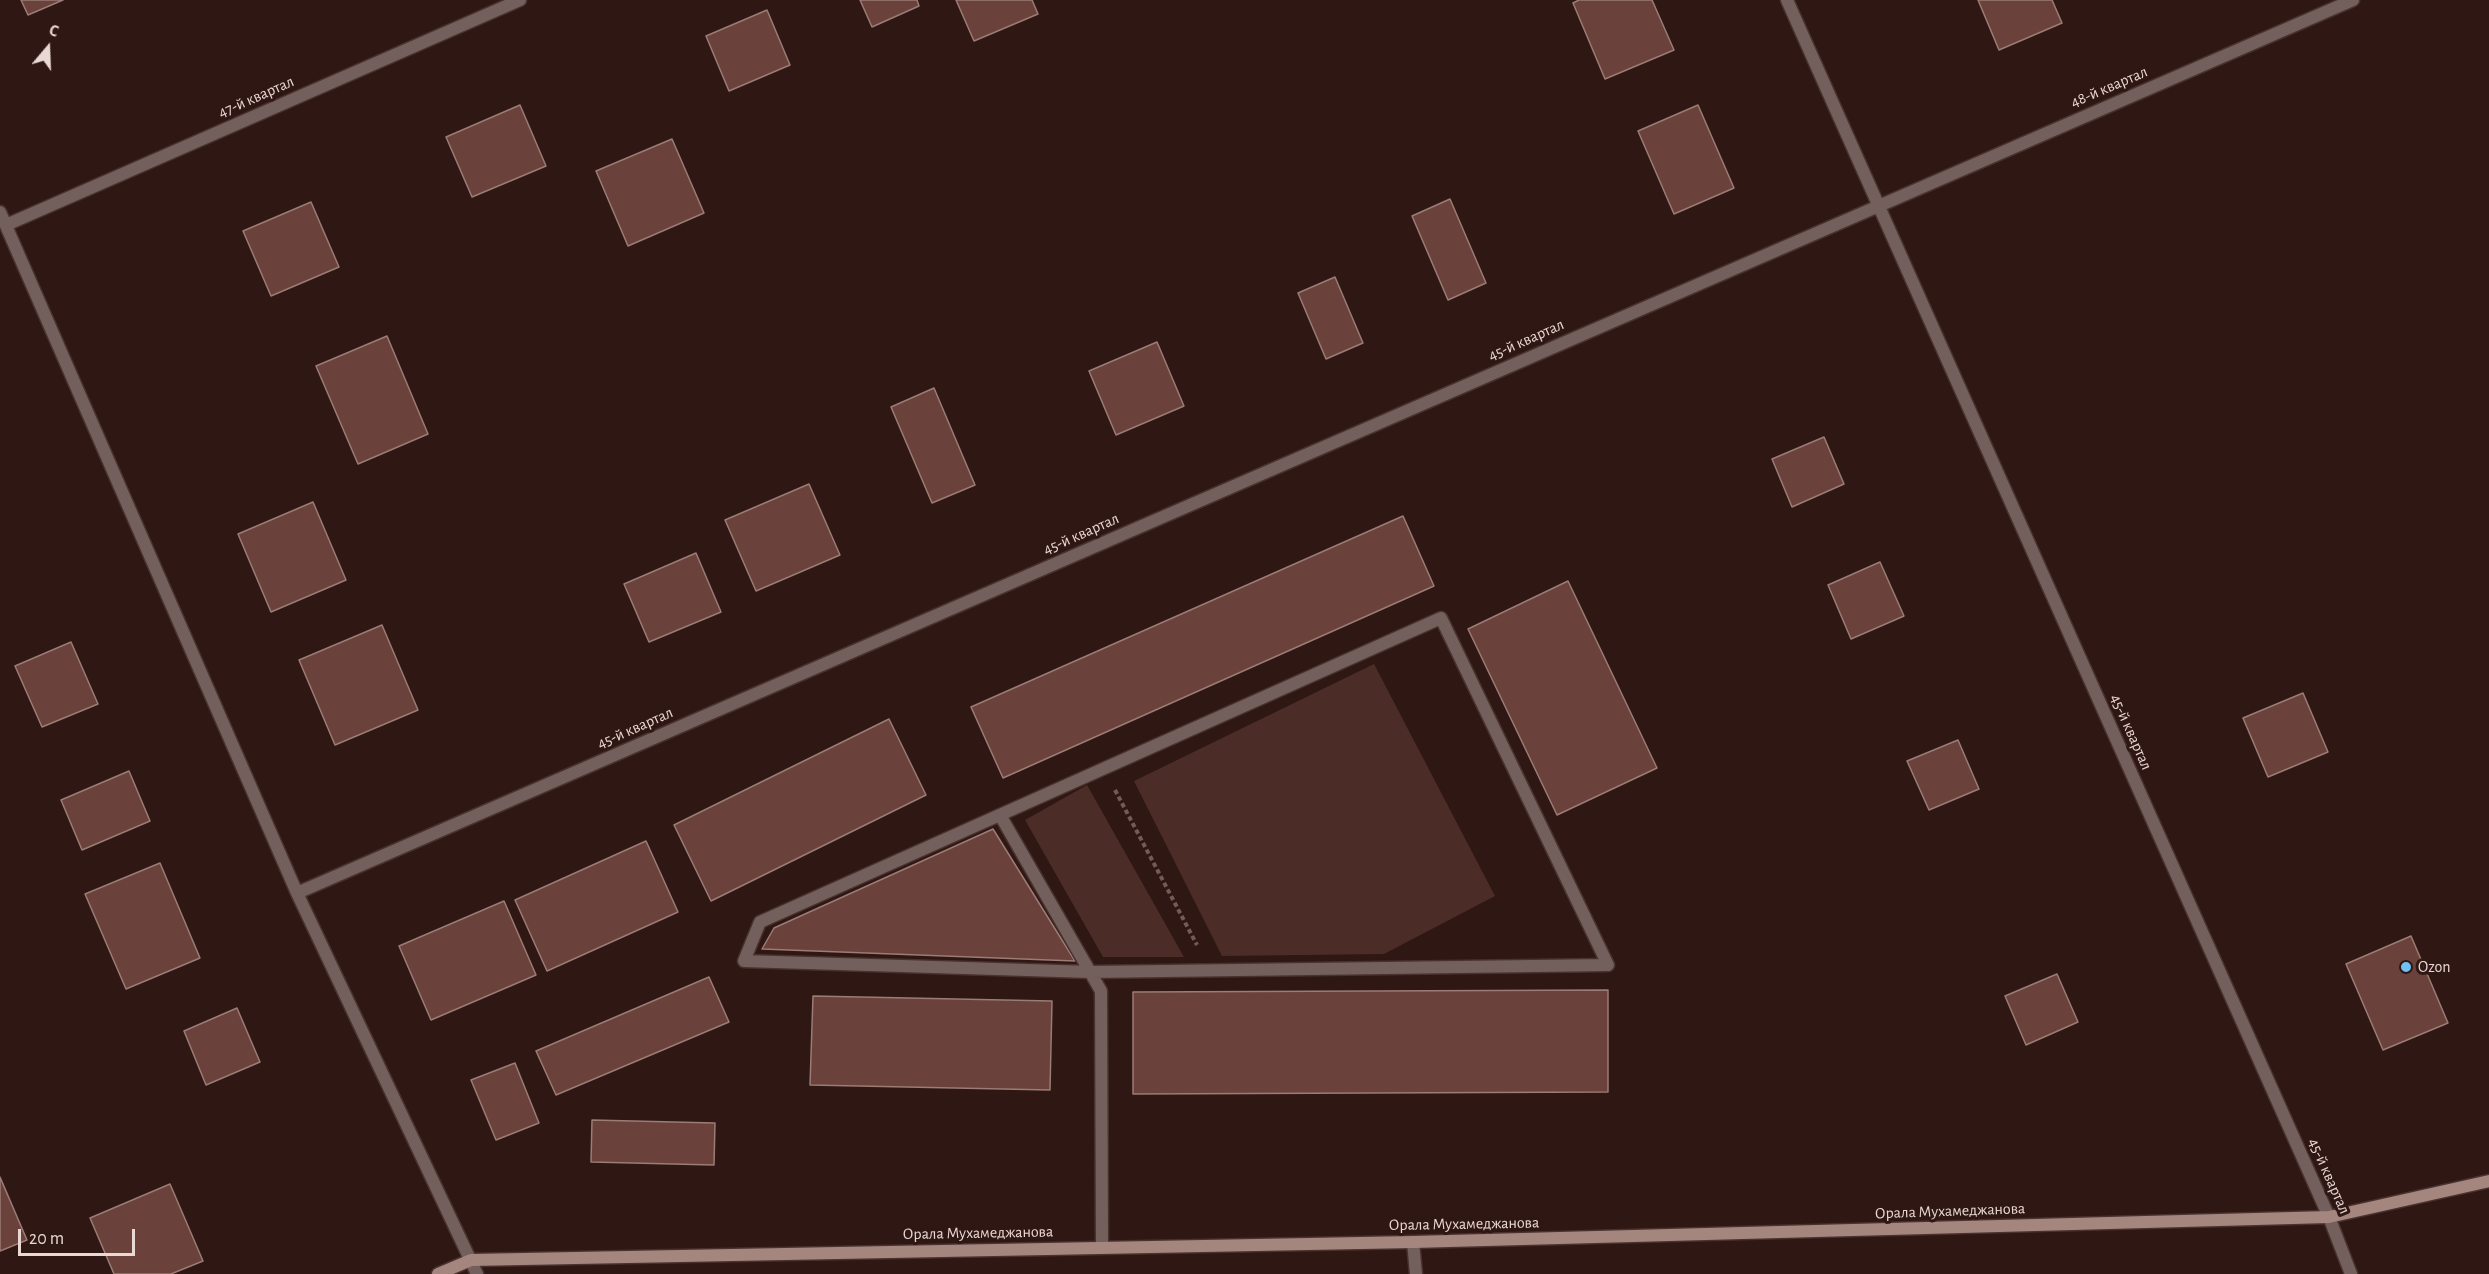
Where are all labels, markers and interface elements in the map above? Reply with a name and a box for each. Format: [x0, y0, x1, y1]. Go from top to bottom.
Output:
north arrow [18, 18, 78, 78]
text: С [47, 22, 61, 40]
street label: 48-й квартал [2068, 62, 2150, 112]
street label: 47-й квартал [215, 72, 297, 122]
street label: 45-й квартал [1485, 315, 1567, 365]
street label: 45-й квартал [1040, 509, 1122, 559]
street label: 45-й квартал [2106, 691, 2156, 773]
street label: 45-й квартал [594, 703, 676, 753]
place label: Ozon [2418, 957, 2450, 977]
marker: Ozon [2399, 960, 2413, 974]
street label: 45-й квартал [2304, 1135, 2354, 1217]
street label: Орала Мухамеджанова [1874, 1199, 2026, 1223]
street label: Орала Мухамеджанова [1389, 1213, 1539, 1235]
scale bar [21, 1217, 138, 1255]
street label: Орала Мухамеджанова [903, 1222, 1053, 1244]
text: 20 m [29, 1230, 64, 1248]

